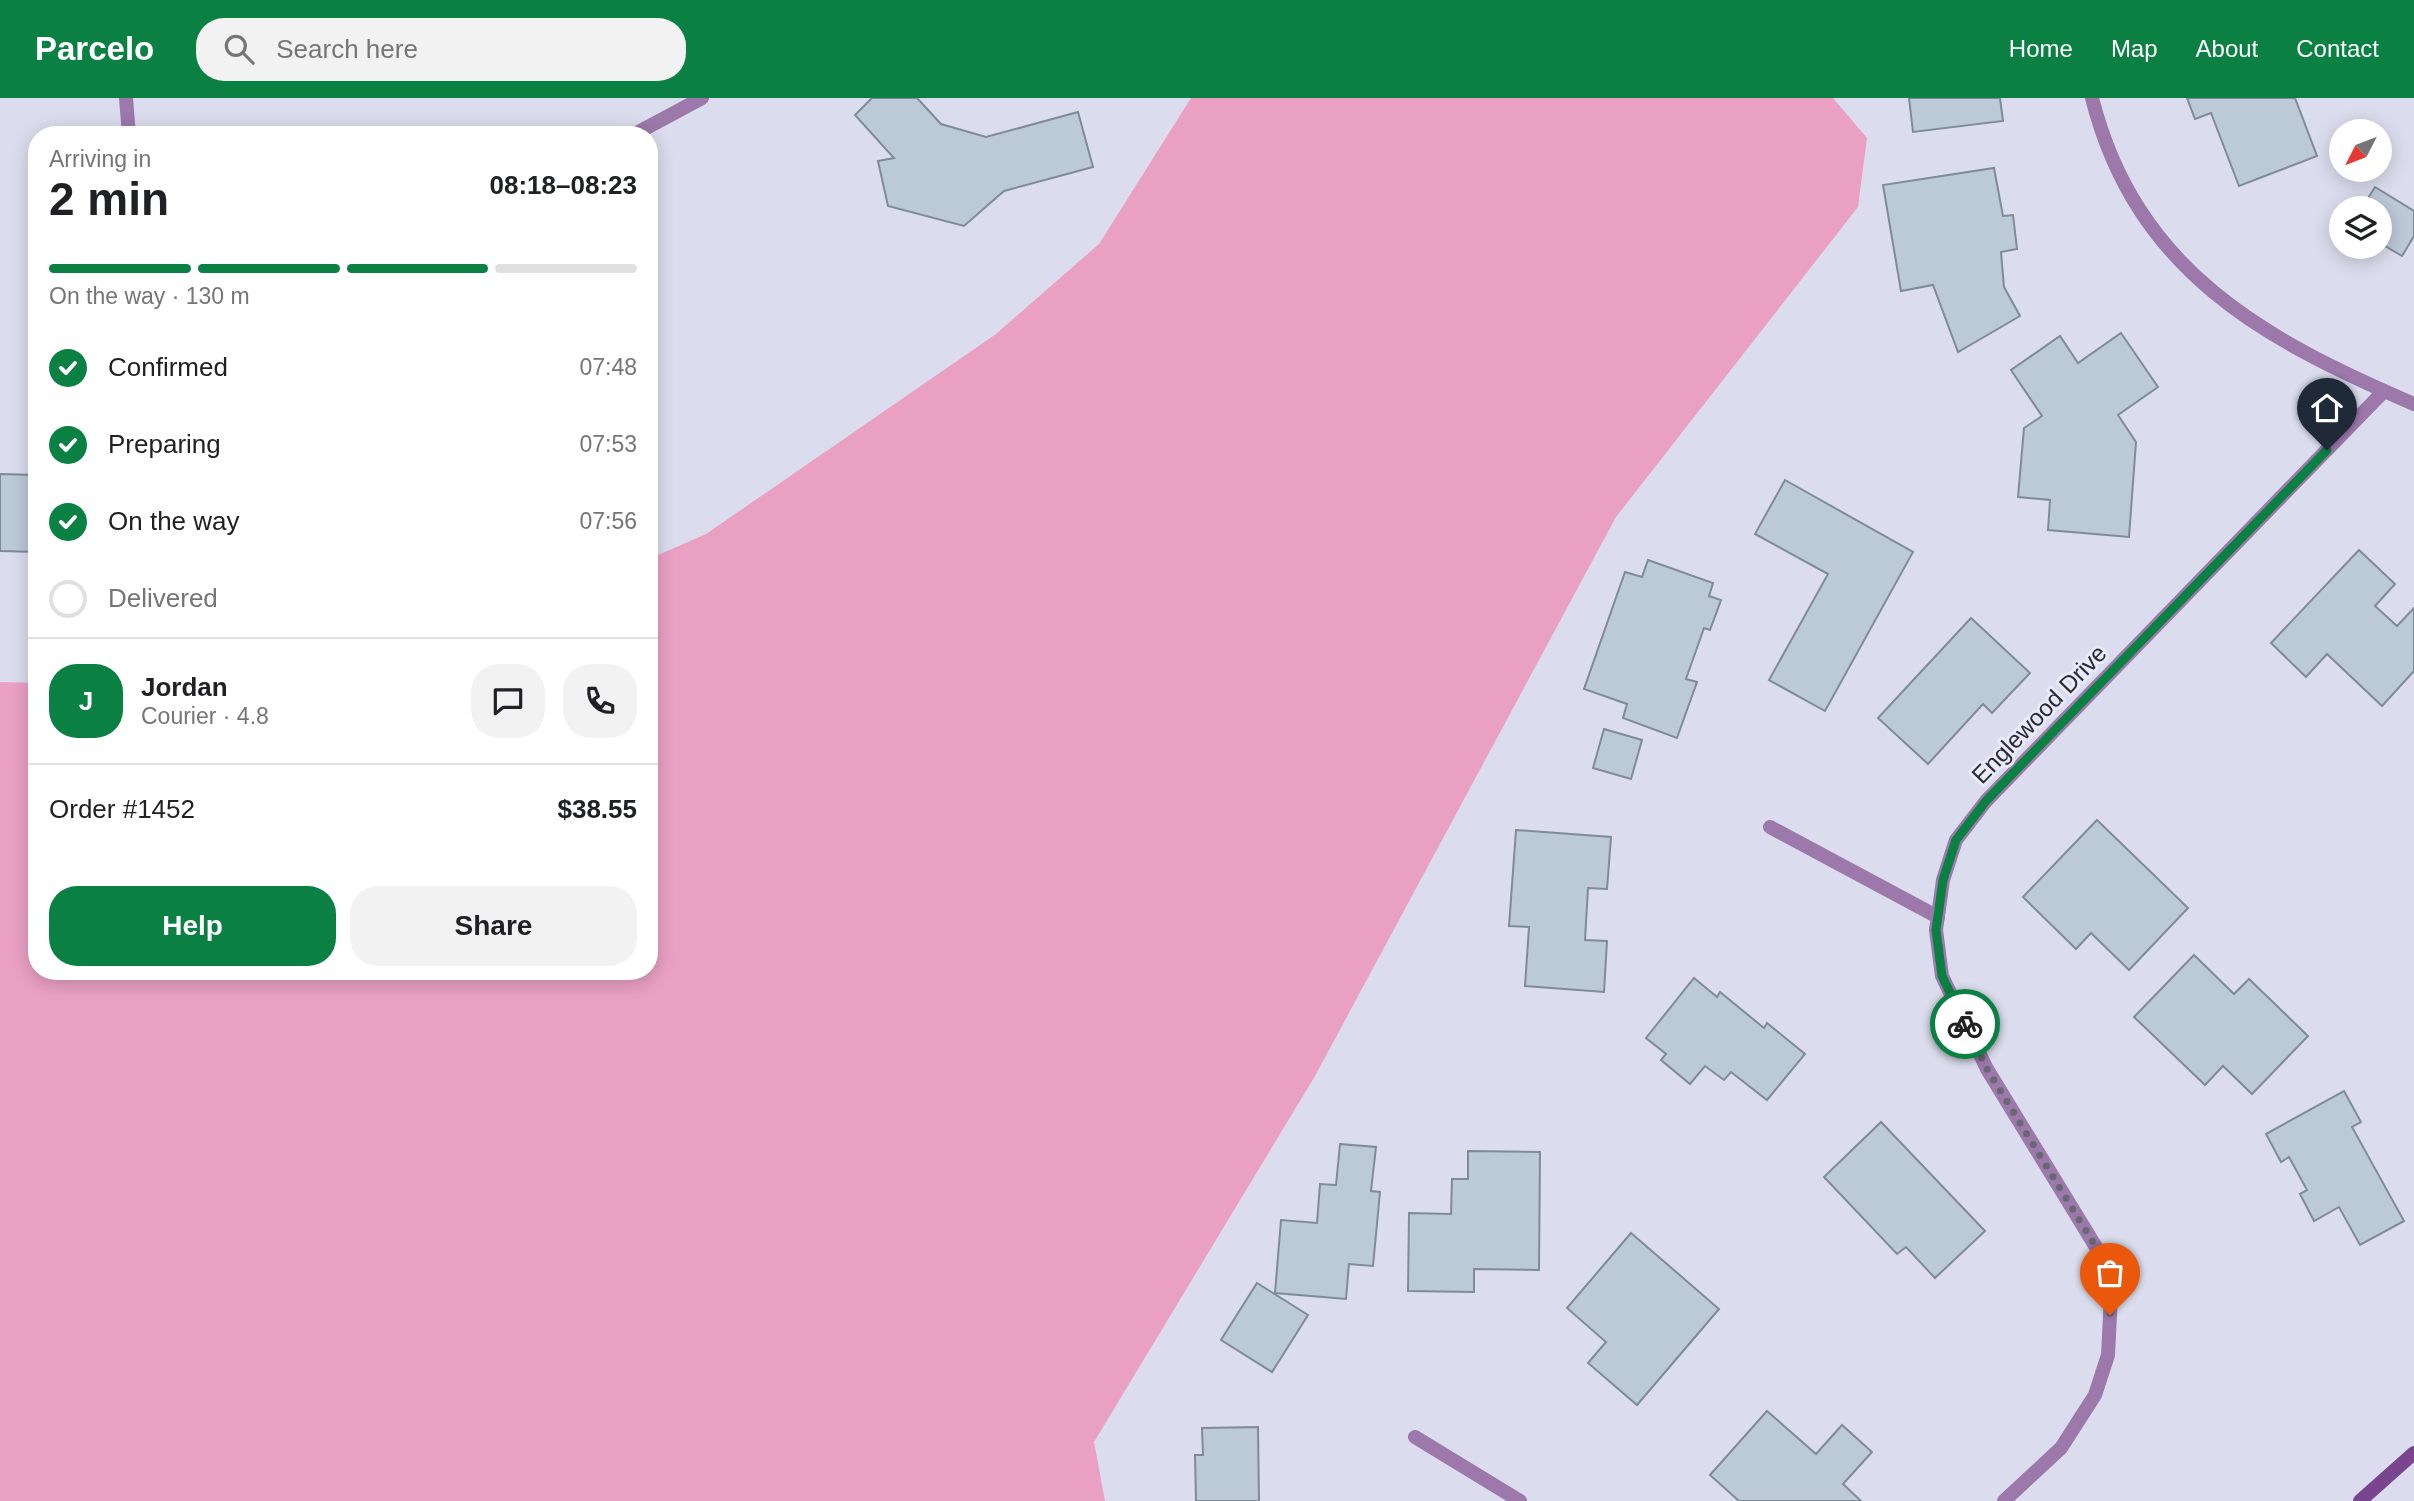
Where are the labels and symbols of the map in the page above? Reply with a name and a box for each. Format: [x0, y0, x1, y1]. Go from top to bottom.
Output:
north arrow [2329, 119, 2392, 182]
pin [2297, 378, 2357, 450]
street label: Englewood Drive [1966, 639, 2112, 789]
courier [1930, 989, 2000, 1059]
pin [2080, 1243, 2140, 1315]

